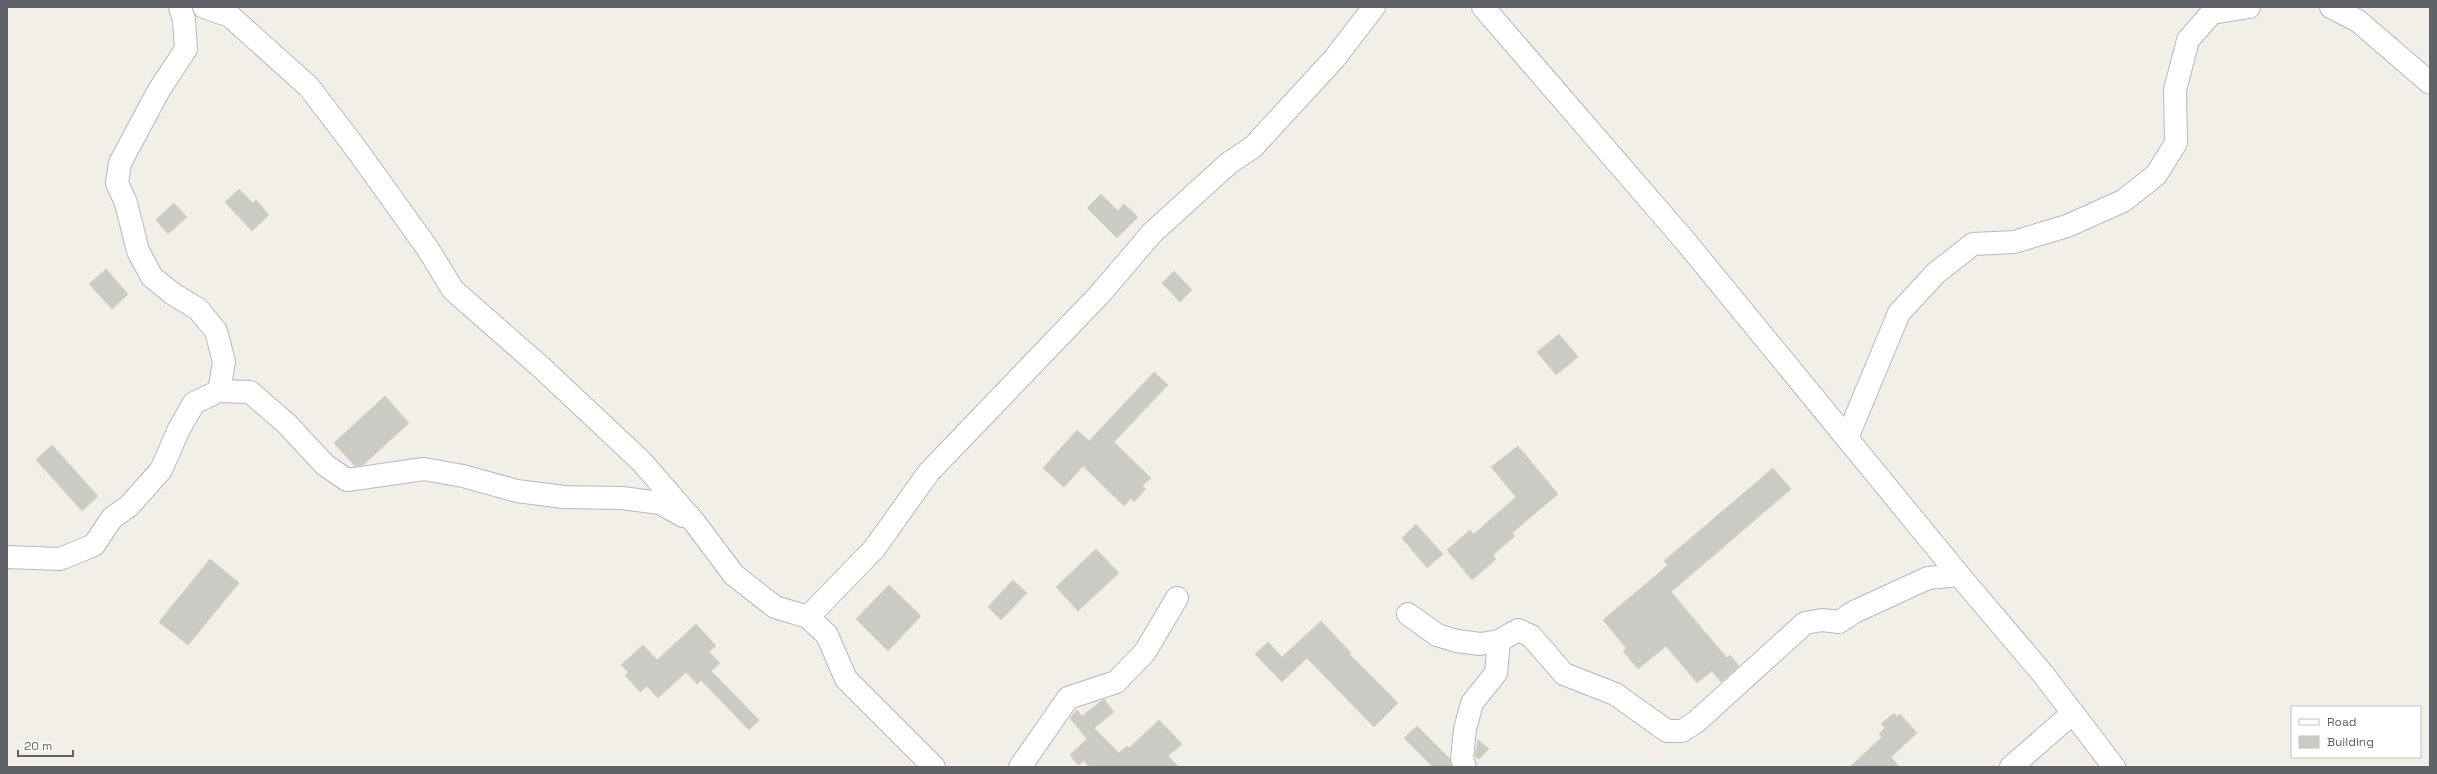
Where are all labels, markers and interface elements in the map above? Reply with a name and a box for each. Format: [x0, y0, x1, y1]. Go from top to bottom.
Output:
legend [2291, 706, 2421, 758]
text: Road [2327, 714, 2356, 730]
scale bar [18, 732, 73, 758]
text: Building [2327, 734, 2374, 750]
text: 20 m [24, 738, 52, 754]

